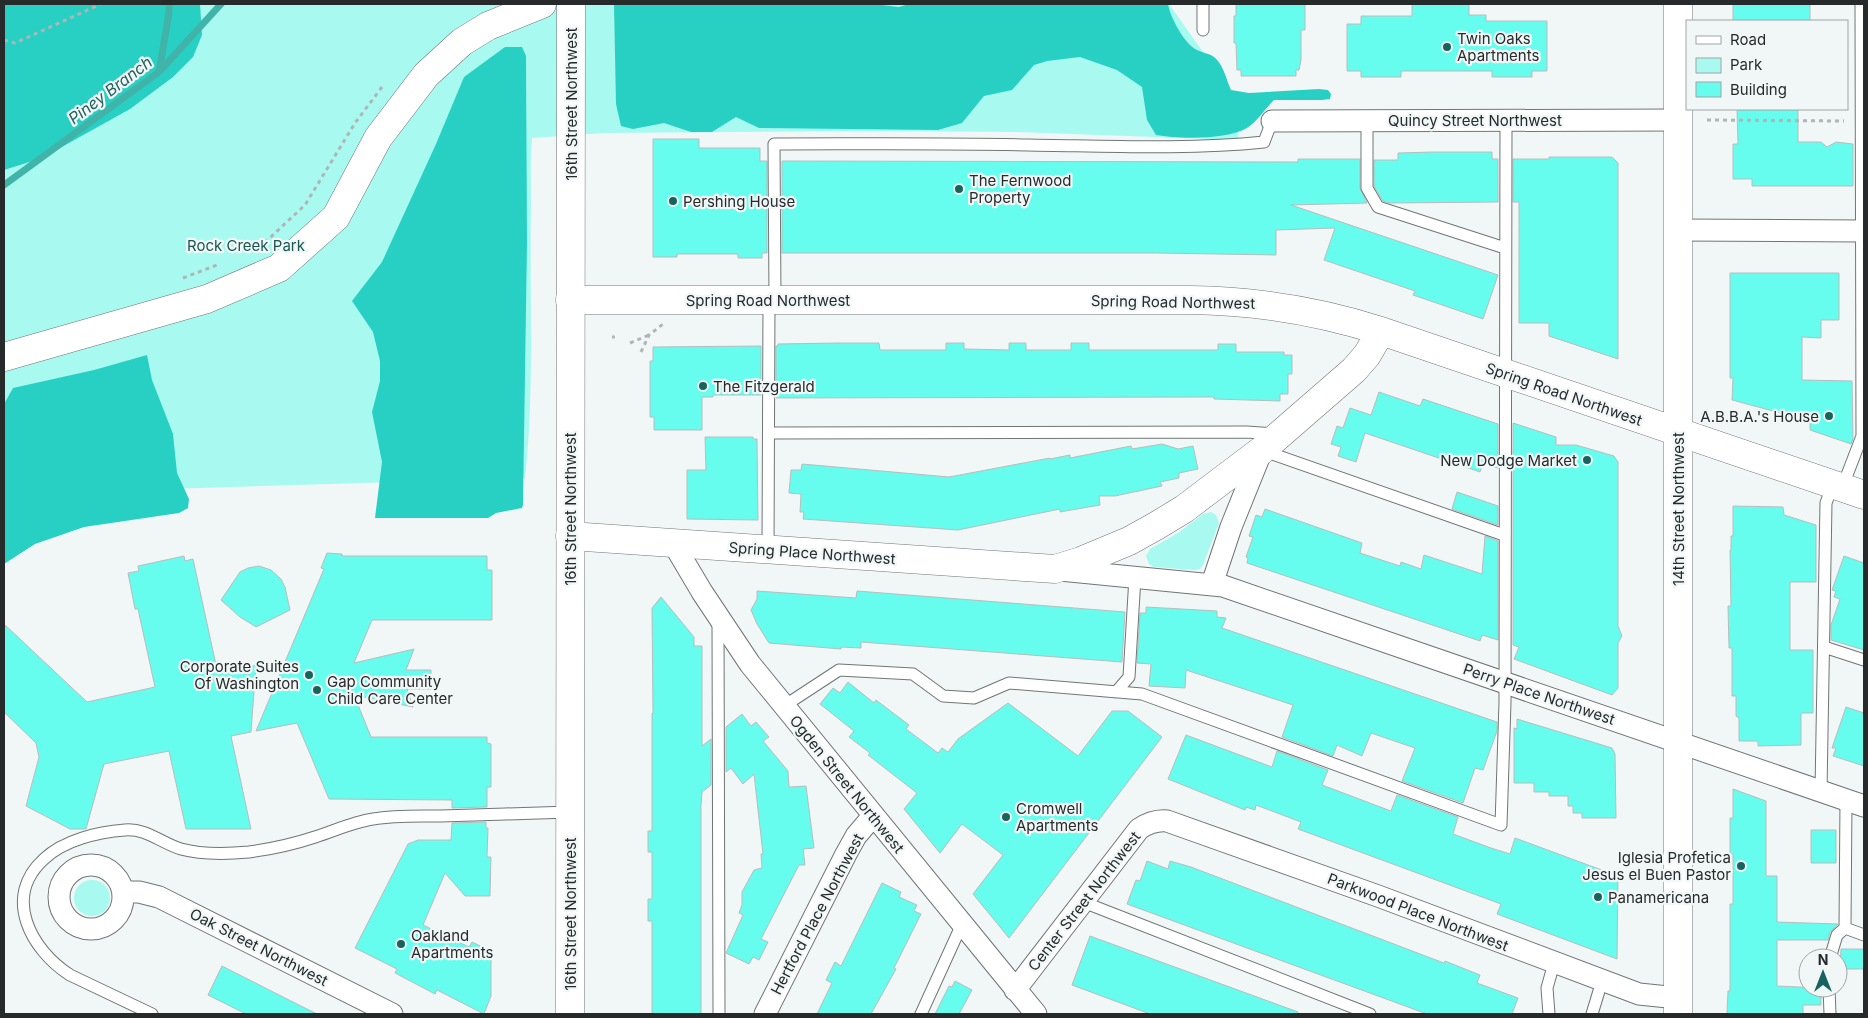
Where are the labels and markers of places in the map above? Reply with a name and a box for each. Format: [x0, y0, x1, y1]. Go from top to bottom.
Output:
place label: Twin Oaks Apartments [1457, 29, 1539, 65]
marker: Twin Oaks Apartments [1441, 41, 1453, 53]
place label: The Fernwood Property [969, 171, 1071, 207]
marker: The Fernwood Property [953, 183, 965, 195]
place label: Pershing House [683, 192, 795, 211]
marker: Pershing House [667, 195, 679, 207]
place label: The Fitzgerald [713, 377, 815, 396]
marker: The Fitzgerald [697, 380, 709, 392]
place label: A.B.B.A.'s House [1700, 407, 1819, 426]
marker: A.B.B.A.'s House [1823, 410, 1835, 422]
place label: New Dodge Market [1440, 451, 1577, 470]
marker: New Dodge Market [1581, 454, 1593, 466]
place label: Corporate Suites Of Washington [180, 657, 299, 693]
marker: Corporate Suites Of Washington [303, 669, 315, 681]
place label: Gap Community Child Care Center [327, 672, 453, 708]
marker: Gap Community Child Care Center [311, 684, 323, 696]
place label: Cromwell Apartments [1016, 799, 1098, 835]
marker: Cromwell Apartments [1000, 811, 1012, 823]
place label: Iglesia Profetica Jesus el Buen Pastor [1582, 848, 1731, 884]
marker: Iglesia Profetica Jesus el Buen Pastor [1735, 860, 1747, 872]
place label: Panamericana [1608, 888, 1709, 907]
marker: Panamericana [1592, 891, 1604, 903]
place label: Oakland Apartments [411, 926, 493, 962]
marker: Oakland Apartments [395, 938, 407, 950]

